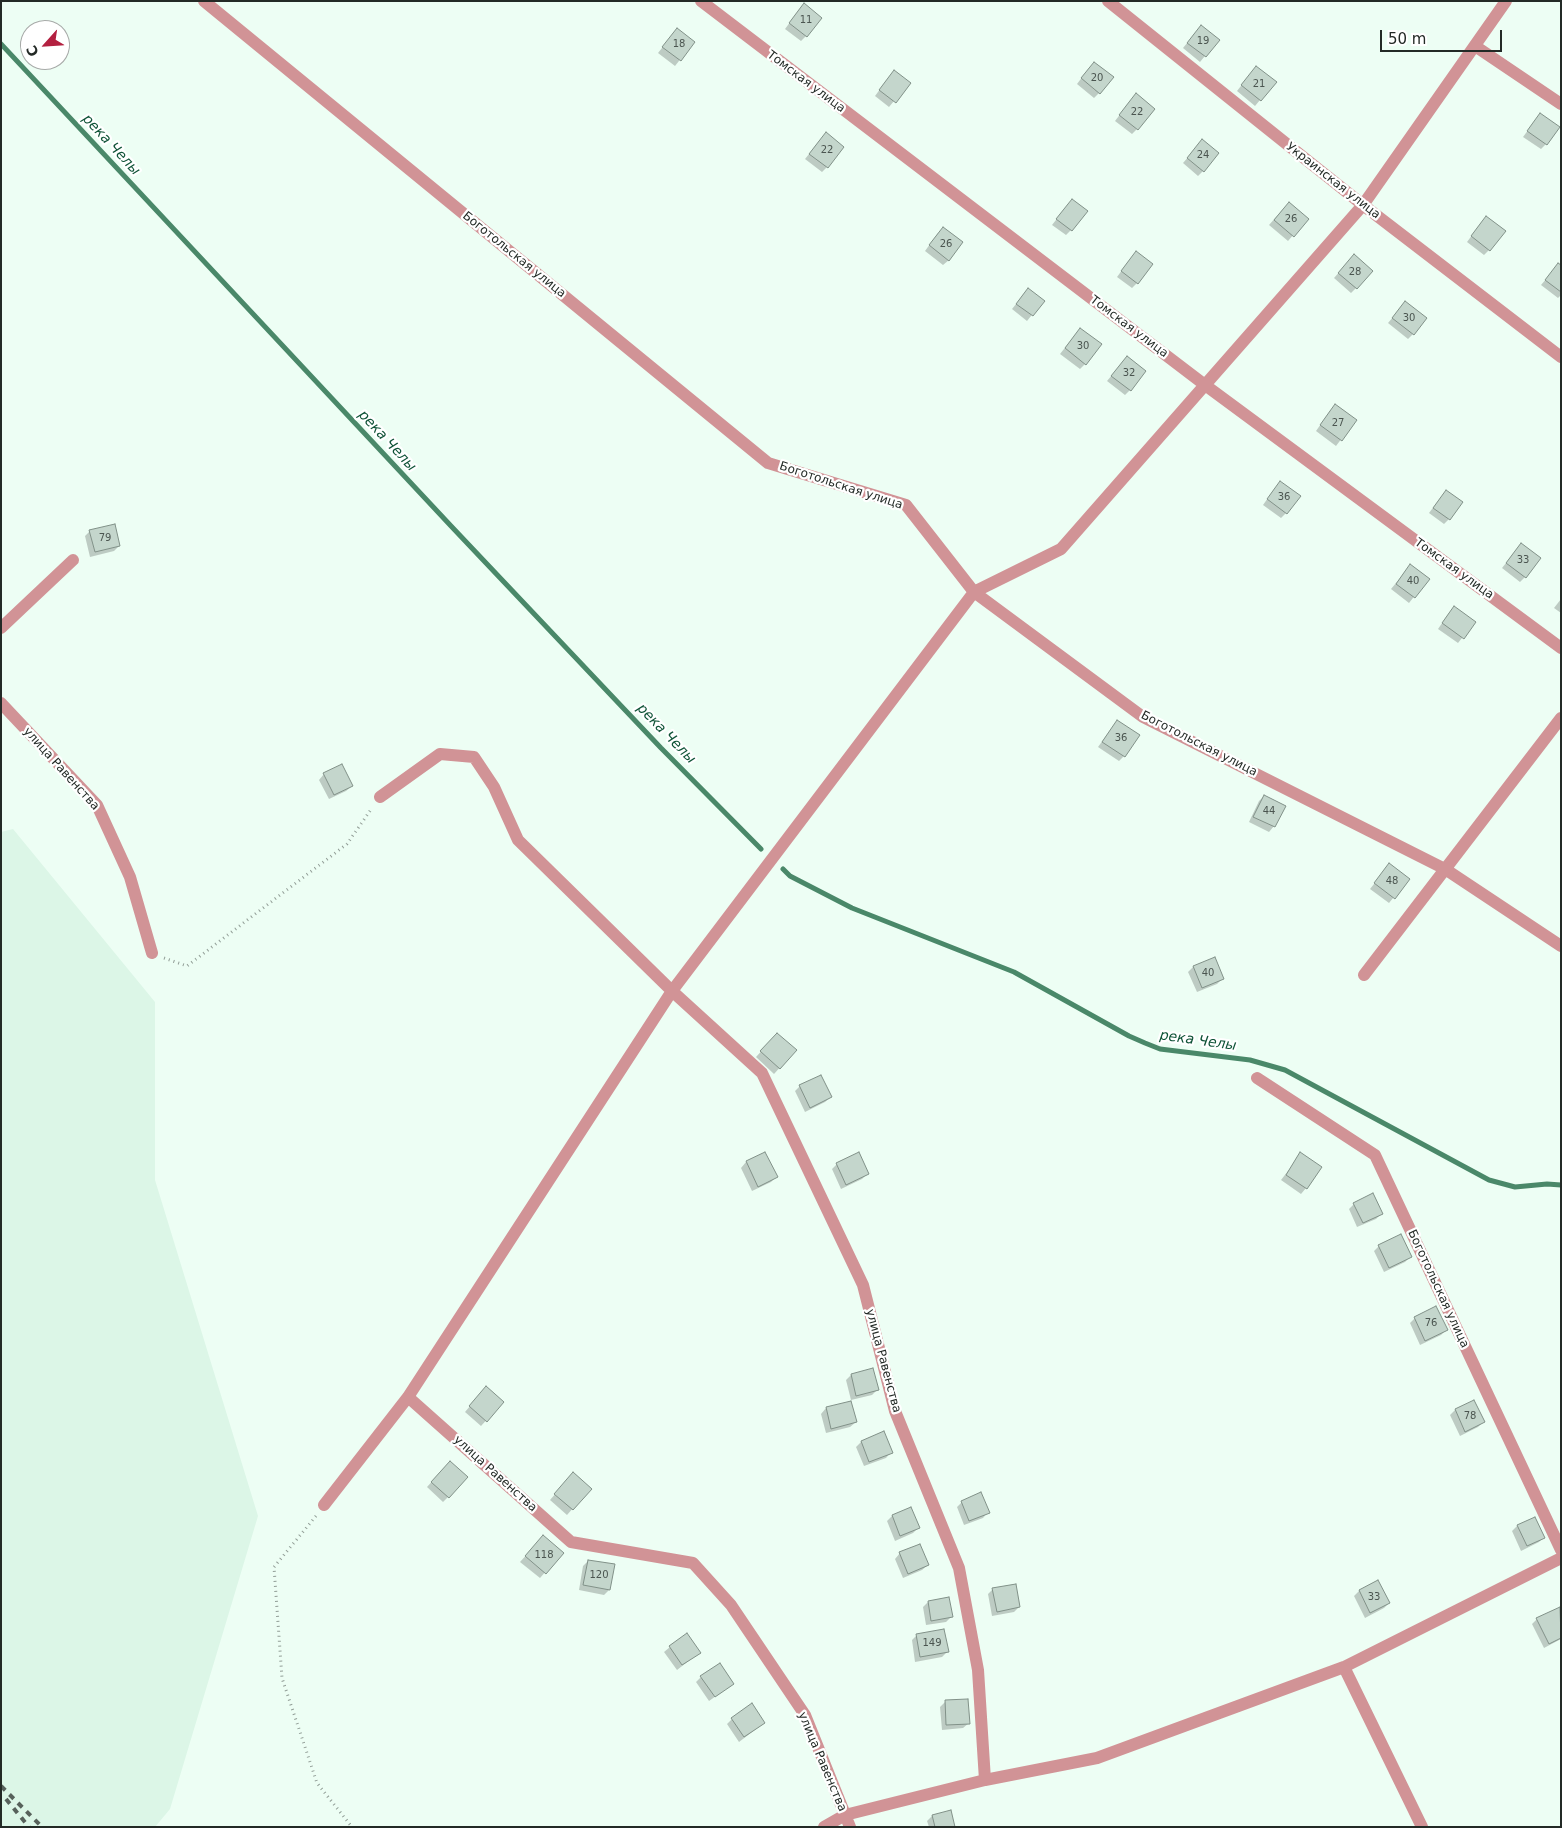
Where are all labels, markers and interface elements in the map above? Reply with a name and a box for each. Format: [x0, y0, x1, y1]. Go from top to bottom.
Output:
house number: 11 [800, 14, 812, 26]
north arrow [20, 20, 70, 70]
scale bar [1382, 20, 1504, 52]
text: 50 m [1388, 30, 1426, 48]
house number: 19 [1197, 35, 1209, 47]
house number: 18 [673, 38, 685, 50]
text: С [23, 43, 42, 59]
street label: Томская улица [764, 48, 848, 116]
house number: 20 [1091, 72, 1103, 84]
house number: 21 [1253, 78, 1265, 90]
house number: 22 [1131, 106, 1143, 118]
water label: река Челы [79, 111, 143, 179]
street label: Украинская улица [1283, 140, 1383, 222]
house number: 22 [821, 144, 833, 156]
house number: 24 [1197, 149, 1209, 161]
street label: Боготольская улица [459, 209, 569, 301]
house number: 26 [1285, 213, 1297, 225]
house number: 26 [940, 238, 952, 250]
house number: 28 [1349, 266, 1361, 278]
street label: Томская улица [1087, 293, 1171, 361]
house number: 30 [1403, 312, 1415, 324]
house number: 30 [1077, 340, 1089, 352]
house number: 32 [1123, 367, 1135, 379]
water label: река Челы [355, 407, 419, 475]
house number: 27 [1332, 417, 1344, 429]
street label: Боготольская улица [778, 459, 904, 513]
house number: 36 [1278, 491, 1290, 503]
house number: 79 [99, 532, 111, 544]
street label: Томская улица [1412, 536, 1496, 602]
house number: 33 [1517, 554, 1529, 566]
house number: 40 [1407, 575, 1419, 587]
water label: река Челы [633, 700, 699, 768]
street label: Боготольская улица [1138, 708, 1260, 780]
street label: улица Равенства [20, 724, 102, 814]
house number: 36 [1115, 732, 1127, 744]
house number: 44 [1263, 805, 1275, 817]
house number: 48 [1386, 875, 1398, 887]
house number: 40 [1202, 967, 1214, 979]
water label: река Челы [1159, 1027, 1237, 1055]
street label: Боготольская улица [1404, 1228, 1472, 1350]
street label: улица Равенства [862, 1308, 904, 1414]
house number: 76 [1425, 1317, 1437, 1329]
house number: 78 [1464, 1410, 1476, 1422]
street label: улица Равенства [450, 1433, 540, 1515]
house number: 118 [534, 1549, 554, 1561]
house number: 120 [589, 1569, 609, 1581]
house number: 33 [1368, 1591, 1380, 1603]
house number: 149 [922, 1637, 942, 1649]
street label: улица Равенства [795, 1710, 849, 1814]

